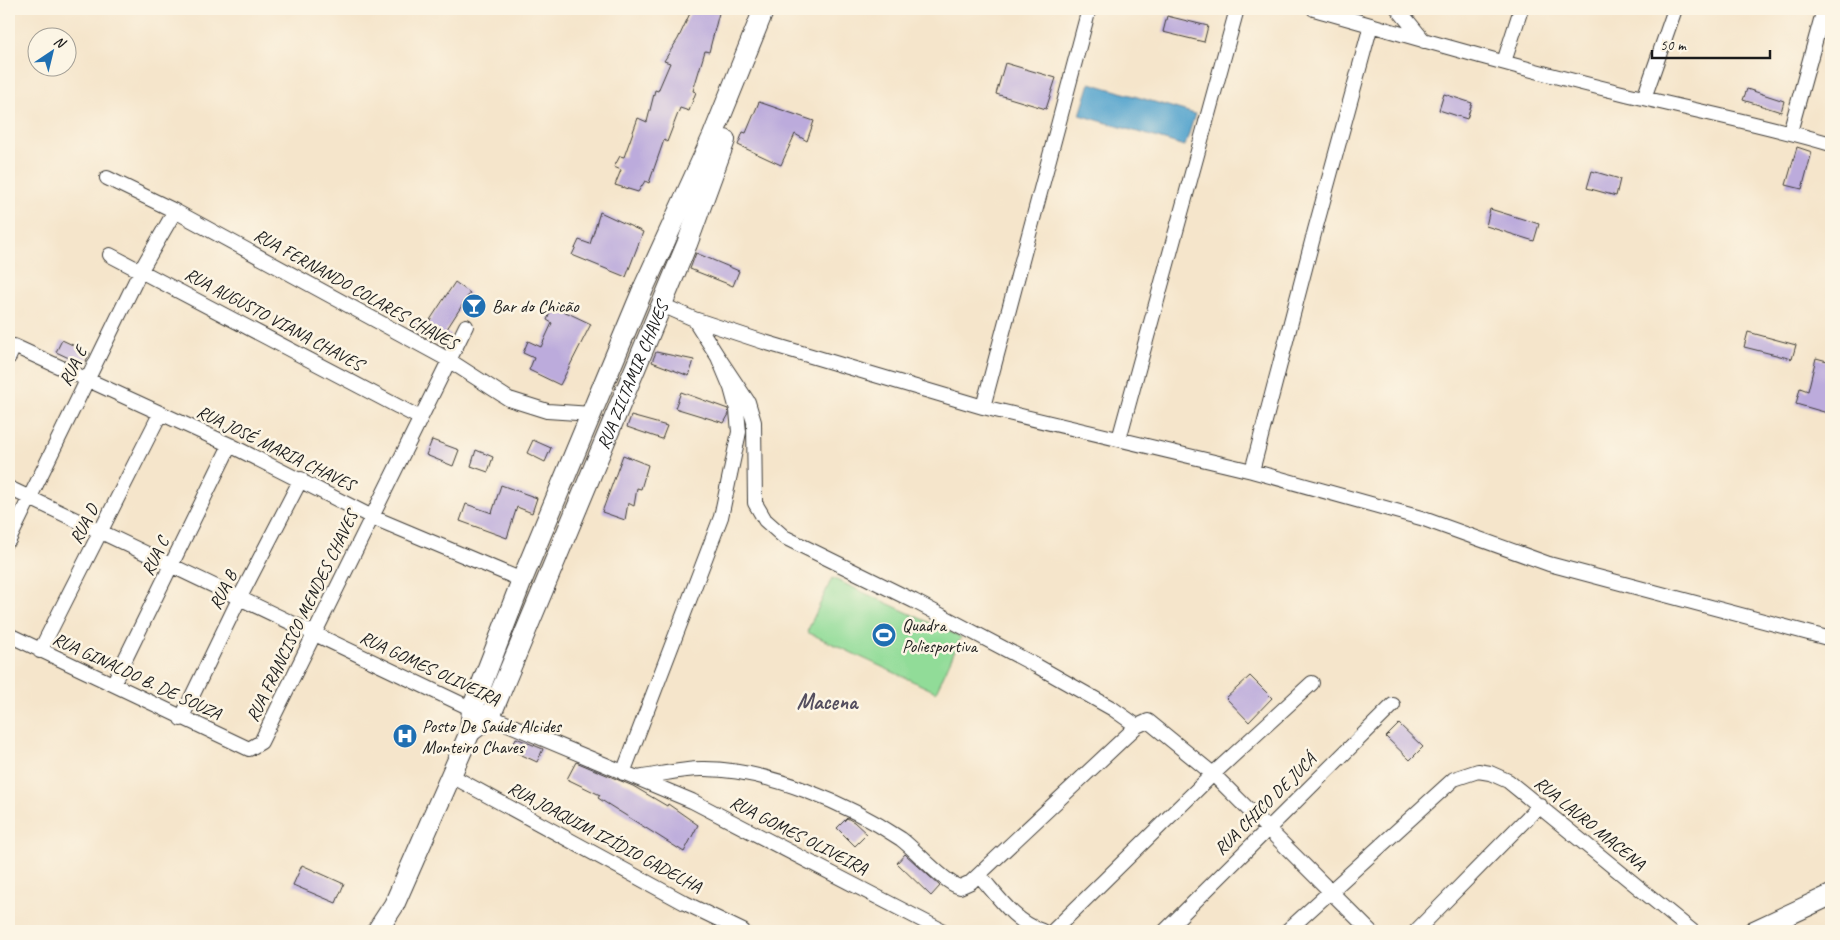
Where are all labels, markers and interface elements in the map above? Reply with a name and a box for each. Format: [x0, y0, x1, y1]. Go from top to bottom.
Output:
north arrow [28, 28, 78, 78]
scale bar [1652, 28, 1770, 60]
text: N [51, 32, 70, 53]
text: 50 m [1660, 36, 1687, 55]
street label: RUA FERNANDO COLARES CHAVES [250, 224, 464, 355]
street label: RUA AUGUSTO VIANA CHAVES [181, 263, 370, 377]
bar icon: Bar do Chicão [461, 293, 487, 319]
place label: Bar do Chicão [492, 295, 580, 317]
street label: RUA ZILTAMIR CHAVES [592, 296, 674, 452]
street label: RUA E [54, 341, 93, 389]
street label: RUA JOSÉ MARIA CHAVES [193, 400, 362, 497]
street label: RUA D [65, 499, 104, 548]
street label: RUA FRANCISCO MENDES CHAVES [241, 504, 364, 725]
street label: RUA C [136, 531, 175, 579]
street label: RUA B [204, 565, 243, 613]
place label: Quadra Poliesportiva [902, 614, 978, 657]
sports icon: Quadra Poliesportiva [871, 622, 897, 648]
street label: RUA GOMES OLIVEIRA [357, 626, 504, 710]
street label: RUA GINALDO B. DE SOUZA [49, 627, 226, 725]
district label: Macena [797, 688, 859, 716]
place label: Posto De Saúde Alcides Monteiro Chaves [422, 715, 563, 758]
hospital icon: Posto De Saúde Alcides Monteiro Chaves [392, 723, 418, 749]
street label: RUA CHICO DE JUCÁ [1209, 746, 1323, 860]
street label: RUA LAURO MACENA [1530, 772, 1651, 875]
street label: RUA JOAQUIM IZÍDIO GADELHA [504, 777, 707, 898]
street label: RUA GOMES OLIVEIRA [726, 791, 872, 880]

